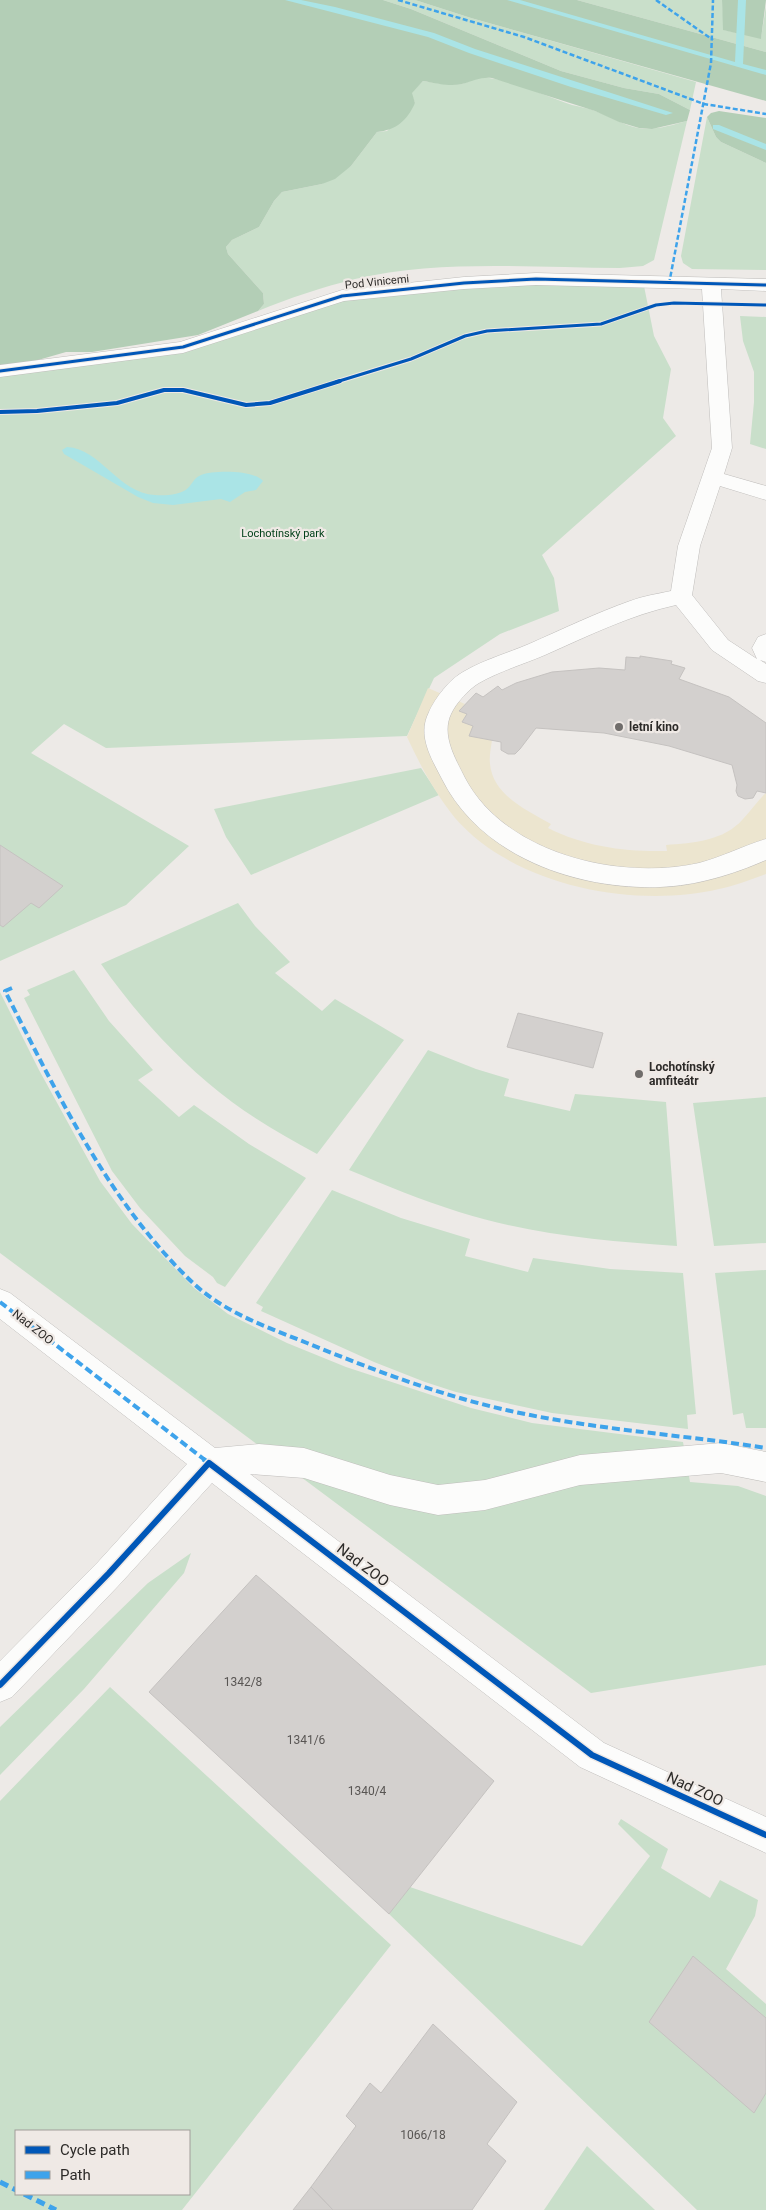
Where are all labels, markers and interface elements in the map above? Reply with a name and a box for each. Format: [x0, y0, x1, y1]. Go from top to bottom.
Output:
street label: Pod Vinicemi [344, 272, 410, 292]
park label: Lochotínský park [241, 527, 325, 540]
place label: letní kino [629, 720, 679, 734]
marker: letní kino [613, 721, 625, 733]
place label: Lochotínský amfiteátr [649, 1060, 716, 1088]
marker: Lochotínský amfiteátr [633, 1068, 645, 1080]
street label: Nad ZOO [10, 1307, 56, 1347]
street label: Nad ZOO [333, 1540, 393, 1590]
house number: 1342/8 [224, 1675, 263, 1689]
house number: 1341/6 [287, 1733, 326, 1747]
street label: Nad ZOO [664, 1768, 726, 1810]
house number: 1340/4 [348, 1784, 387, 1798]
house number: 1066/18 [400, 2128, 446, 2142]
legend [15, 2130, 190, 2195]
text: Cycle path [60, 2141, 130, 2159]
text: Path [60, 2166, 91, 2184]

